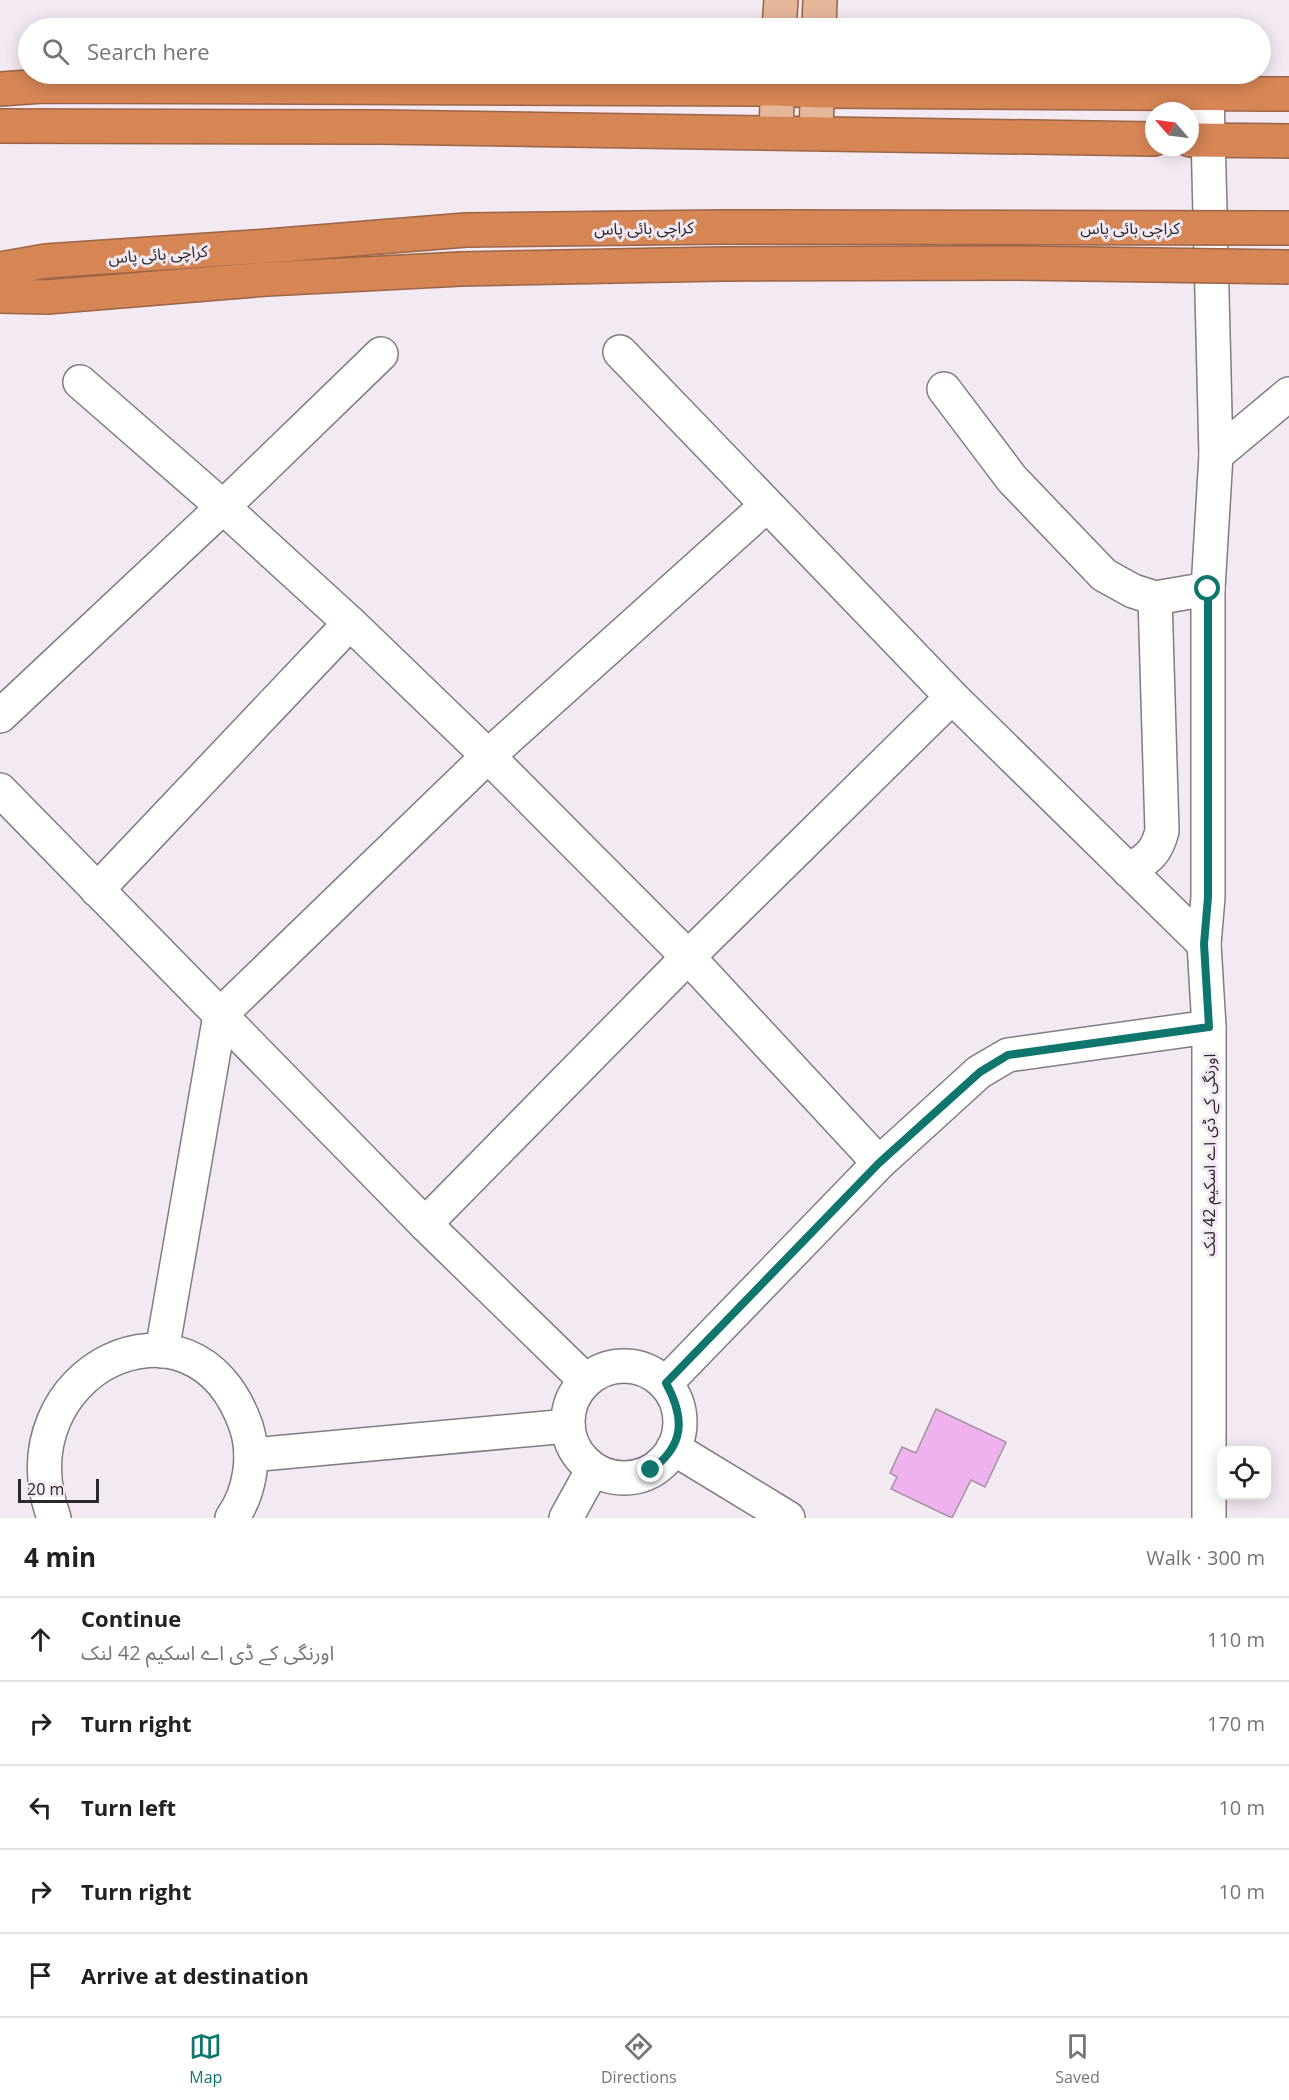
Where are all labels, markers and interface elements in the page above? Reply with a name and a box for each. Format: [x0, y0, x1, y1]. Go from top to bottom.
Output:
search box [18, 18, 1271, 84]
icon: search [39, 35, 72, 68]
text: Search here [87, 36, 210, 66]
north arrow [1145, 102, 1199, 156]
street label: کراچی بائی پاس [594, 216, 694, 240]
street label: کراچی بائی پاس [1080, 217, 1180, 239]
street label: کراچی بائی پاس [108, 240, 209, 269]
route start [1194, 575, 1220, 601]
street label: اورنگی کے ڈی اے اسکیم 42 لنک [1198, 1054, 1222, 1256]
map controls [1217, 1446, 1271, 1500]
button: locate [1217, 1446, 1271, 1500]
route end [637, 1456, 663, 1482]
scale bar [18, 1476, 99, 1504]
text: 20 m [27, 1478, 64, 1500]
text: 4 min [24, 1539, 96, 1575]
text: Walk · 300 m [1146, 1544, 1265, 1571]
text: Continue [81, 1603, 181, 1633]
icon: ahead [24, 1623, 57, 1656]
text: 110 m [1207, 1626, 1265, 1653]
text: اورنگی کے ڈی اے اسکیم 42 لنک [81, 1639, 334, 1666]
icon: right [24, 1707, 57, 1740]
text: Turn right [81, 1708, 192, 1738]
text: 170 m [1207, 1710, 1265, 1737]
icon: left [24, 1791, 57, 1824]
text: Turn left [81, 1792, 176, 1822]
text: 10 m [1218, 1794, 1265, 1821]
icon: right [24, 1875, 57, 1908]
text: Turn right [81, 1876, 192, 1906]
text: 10 m [1218, 1878, 1265, 1905]
icon: arrive [24, 1959, 57, 1992]
text: Arrive at destination [81, 1960, 309, 1990]
tab: Map [189, 2030, 222, 2088]
tab: Directions [601, 2030, 677, 2088]
tab: Saved [1055, 2030, 1100, 2088]

